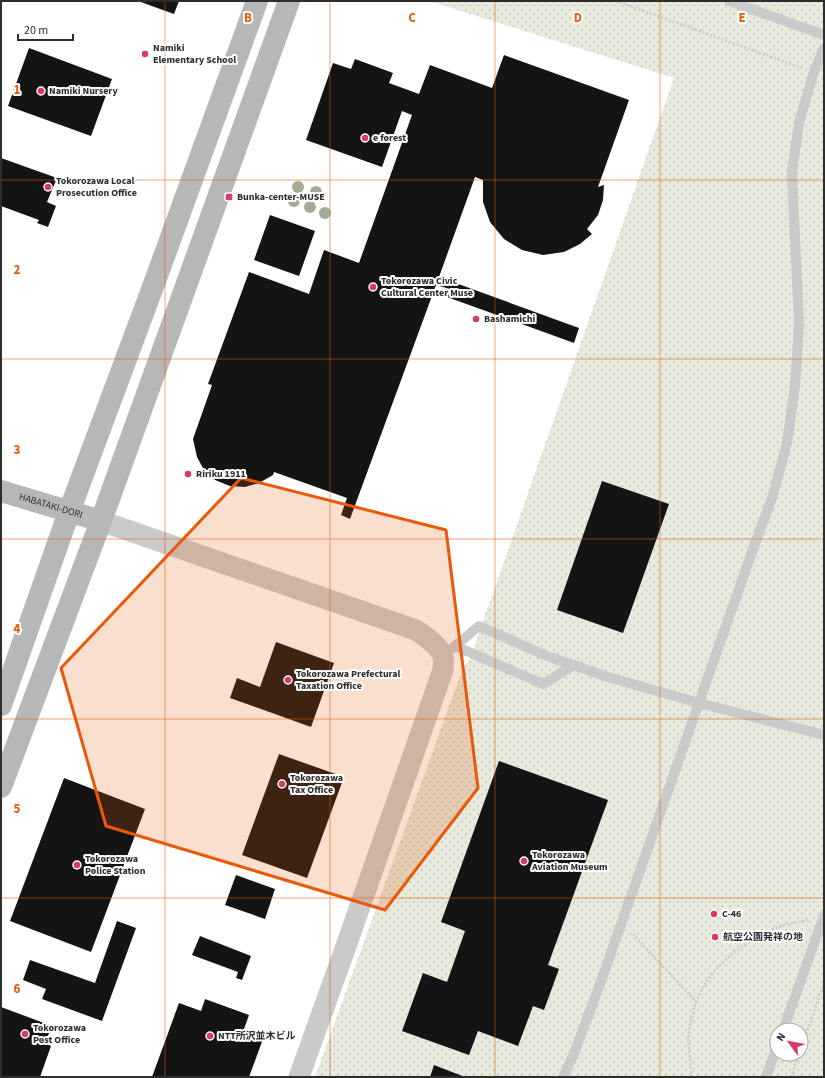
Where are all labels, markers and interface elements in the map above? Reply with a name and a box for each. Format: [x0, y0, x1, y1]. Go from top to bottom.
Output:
text: B [244, 9, 252, 27]
text: C [408, 9, 416, 27]
text: D [574, 9, 582, 27]
text: E [738, 9, 746, 27]
scale bar [18, 16, 73, 42]
text: 20 m [24, 22, 48, 39]
place label: Namiki Elementary School [153, 41, 236, 67]
marker: Namiki Elementary School [140, 49, 150, 59]
text: 1 [14, 81, 21, 99]
place label: Namiki Nursery [49, 84, 118, 98]
marker: Namiki Nursery [36, 86, 46, 96]
place label: e forest [373, 131, 406, 145]
marker: e forest [360, 133, 370, 143]
place label: Tokorozawa Local Prosecution Office [56, 174, 137, 200]
marker: Tokorozawa Local Prosecution Office [43, 182, 53, 192]
place label: Bunka-center-MUSE [237, 190, 325, 204]
marker: Bunka-center-MUSE [224, 192, 234, 202]
text: 2 [14, 261, 21, 279]
place label: Tokorozawa Civic Cultural Center Muse [381, 274, 473, 300]
marker: Tokorozawa Civic Cultural Center Muse [368, 282, 378, 292]
place label: Bashamichi [484, 312, 535, 326]
marker: Bashamichi [471, 314, 481, 324]
text: 3 [14, 441, 21, 459]
place label: Ririku 1911 [196, 467, 246, 481]
marker: Ririku 1911 [183, 469, 193, 479]
street label: HABATAKI-DORI [17, 490, 84, 522]
text: 4 [14, 620, 21, 638]
place label: Tokorozawa Prefectural Taxation Office [296, 667, 401, 693]
marker: Tokorozawa Prefectural Taxation Office [283, 675, 293, 685]
place label: Tokorozawa Tax Office [290, 771, 343, 797]
marker: Tokorozawa Tax Office [277, 779, 287, 789]
text: 5 [14, 800, 21, 818]
place label: Tokorozawa Aviation Museum [531, 848, 608, 874]
place label: Tokorozawa Police Station [85, 852, 146, 878]
marker: Tokorozawa Aviation Museum [519, 856, 529, 866]
marker: Tokorozawa Police Station [72, 860, 82, 870]
place label: C-46 [722, 907, 741, 921]
marker: C-46 [709, 909, 719, 919]
place label: 航空公園発祥の地 [723, 930, 803, 944]
marker: 航空公園発祥の地 [710, 932, 720, 942]
text: 6 [14, 980, 21, 998]
place label: Tokorozawa Post Office [33, 1021, 86, 1047]
north arrow [769, 1022, 809, 1062]
marker: Tokorozawa Post Office [20, 1029, 30, 1039]
place label: NTT所沢並木ビル [218, 1029, 296, 1043]
text: N [773, 1030, 789, 1044]
marker: NTT所沢並木ビル [205, 1031, 215, 1041]

